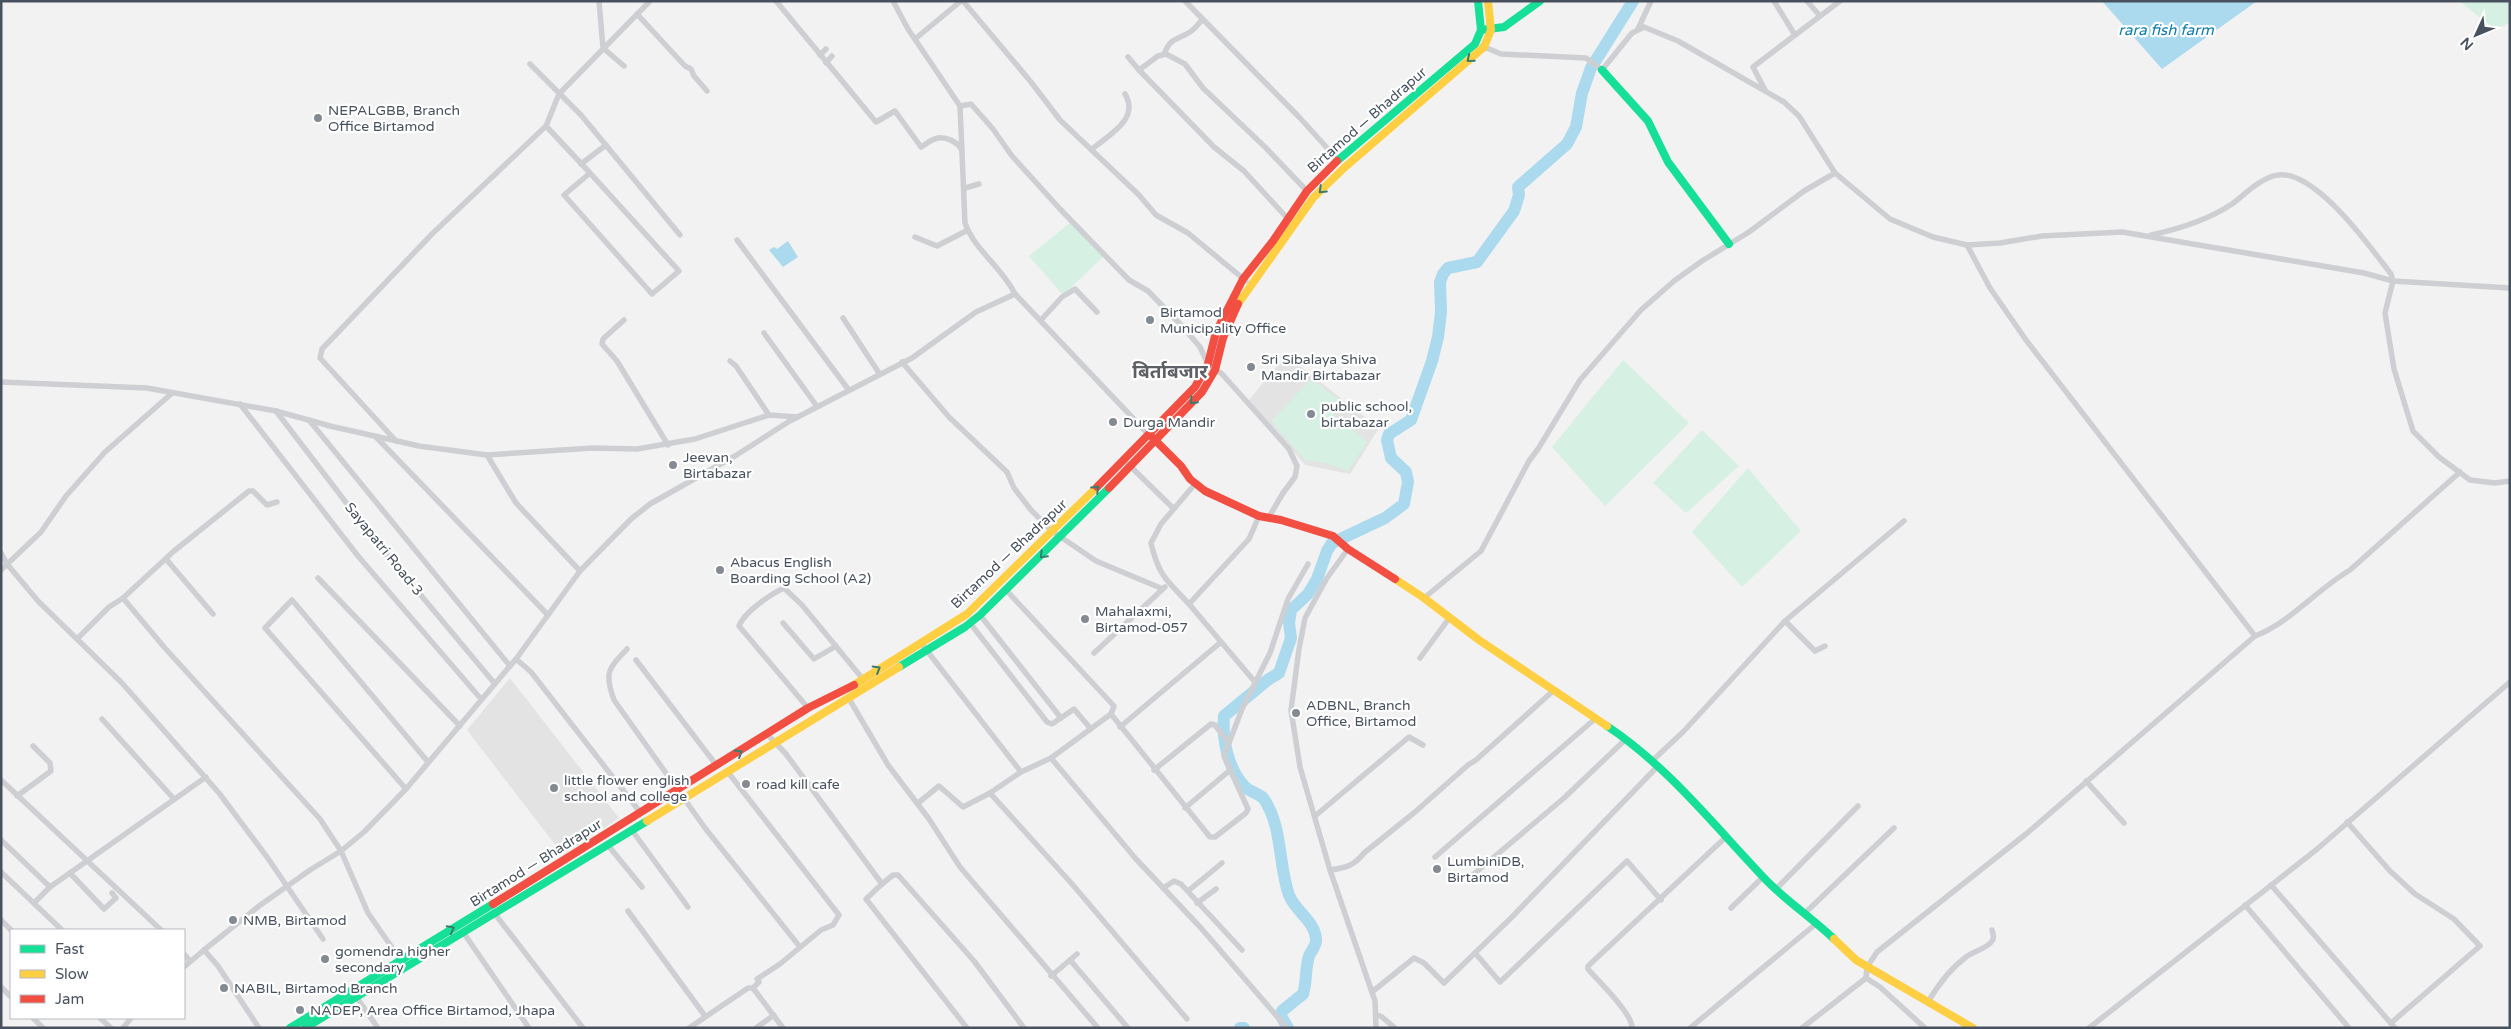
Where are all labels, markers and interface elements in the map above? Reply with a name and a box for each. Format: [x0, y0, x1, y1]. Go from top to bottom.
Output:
north arrow [2451, 10, 2501, 60]
water label: rara fish farm [2118, 21, 2215, 39]
text: N [2457, 34, 2477, 54]
one-way arrow [1466, 54, 1475, 63]
street label: Birtamod — Bhadrapur [1304, 63, 1431, 176]
place label: NEPALGBB, Branch Office Birtamod [328, 102, 460, 135]
marker: NEPALGBB, Branch Office Birtamod [312, 112, 324, 124]
one-way arrow [1318, 184, 1327, 193]
place label: Birtamod Municipality Office [1160, 304, 1286, 337]
marker: Birtamod Municipality Office [1144, 314, 1156, 326]
place label: Sri Sibalaya Shiva Mandir Birtabazar [1261, 351, 1381, 384]
district label: बिर्ताबजार [1132, 360, 1208, 383]
marker: Sri Sibalaya Shiva Mandir Birtabazar [1245, 361, 1257, 373]
one-way arrow [1190, 395, 1199, 404]
place label: public school, birtabazar [1321, 398, 1412, 431]
marker: public school, birtabazar [1305, 408, 1317, 420]
place label: Durga Mandir [1123, 414, 1216, 431]
marker: Durga Mandir [1107, 416, 1119, 428]
place label: Jeevan, Birtabazar [683, 449, 752, 482]
marker: Jeevan, Birtabazar [667, 459, 679, 471]
one-way arrow [1090, 486, 1099, 495]
street label: Birtamod — Bhadrapur [947, 495, 1071, 612]
street label: Sayapatri Road-3 [341, 499, 427, 599]
one-way arrow [1040, 549, 1049, 558]
place label: Abacus English Boarding School (A2) [730, 554, 871, 587]
marker: Abacus English Boarding School (A2) [714, 564, 726, 576]
place label: Mahalaxmi, Birtamod-057 [1095, 603, 1188, 636]
marker: Mahalaxmi, Birtamod-057 [1079, 613, 1091, 625]
one-way arrow [872, 666, 881, 676]
place label: ADBNL, Branch Office, Birtamod [1306, 697, 1416, 730]
marker: ADBNL, Branch Office, Birtamod [1290, 707, 1302, 719]
one-way arrow [733, 750, 742, 760]
place label: little flower english school and college [564, 772, 689, 805]
place label: road kill cafe [756, 776, 840, 793]
marker: road kill cafe [740, 778, 752, 790]
marker: little flower english school and college [548, 782, 560, 794]
street label: Birtamod — Bhadrapur [467, 815, 606, 911]
place label: LumbiniDB, Birtamod [1447, 853, 1524, 886]
marker: LumbiniDB, Birtamod [1431, 863, 1443, 875]
place label: NMB, Birtamod [243, 912, 347, 929]
marker: NMB, Birtamod [227, 914, 239, 926]
one-way arrow [446, 925, 455, 935]
legend [10, 929, 185, 1019]
text: Fast [55, 940, 85, 958]
place label: gomendra higher secondary [335, 943, 451, 976]
marker: gomendra higher secondary [319, 953, 331, 965]
text: Slow [55, 965, 89, 983]
place label: NABIL, Birtamod Branch [234, 980, 398, 997]
marker: NABIL, Birtamod Branch [218, 982, 230, 994]
text: Jam [55, 990, 84, 1008]
place label: NADEP, Area Office Birtamod, Jhapa [310, 1002, 555, 1019]
marker: NADEP, Area Office Birtamod, Jhapa [294, 1004, 306, 1016]

